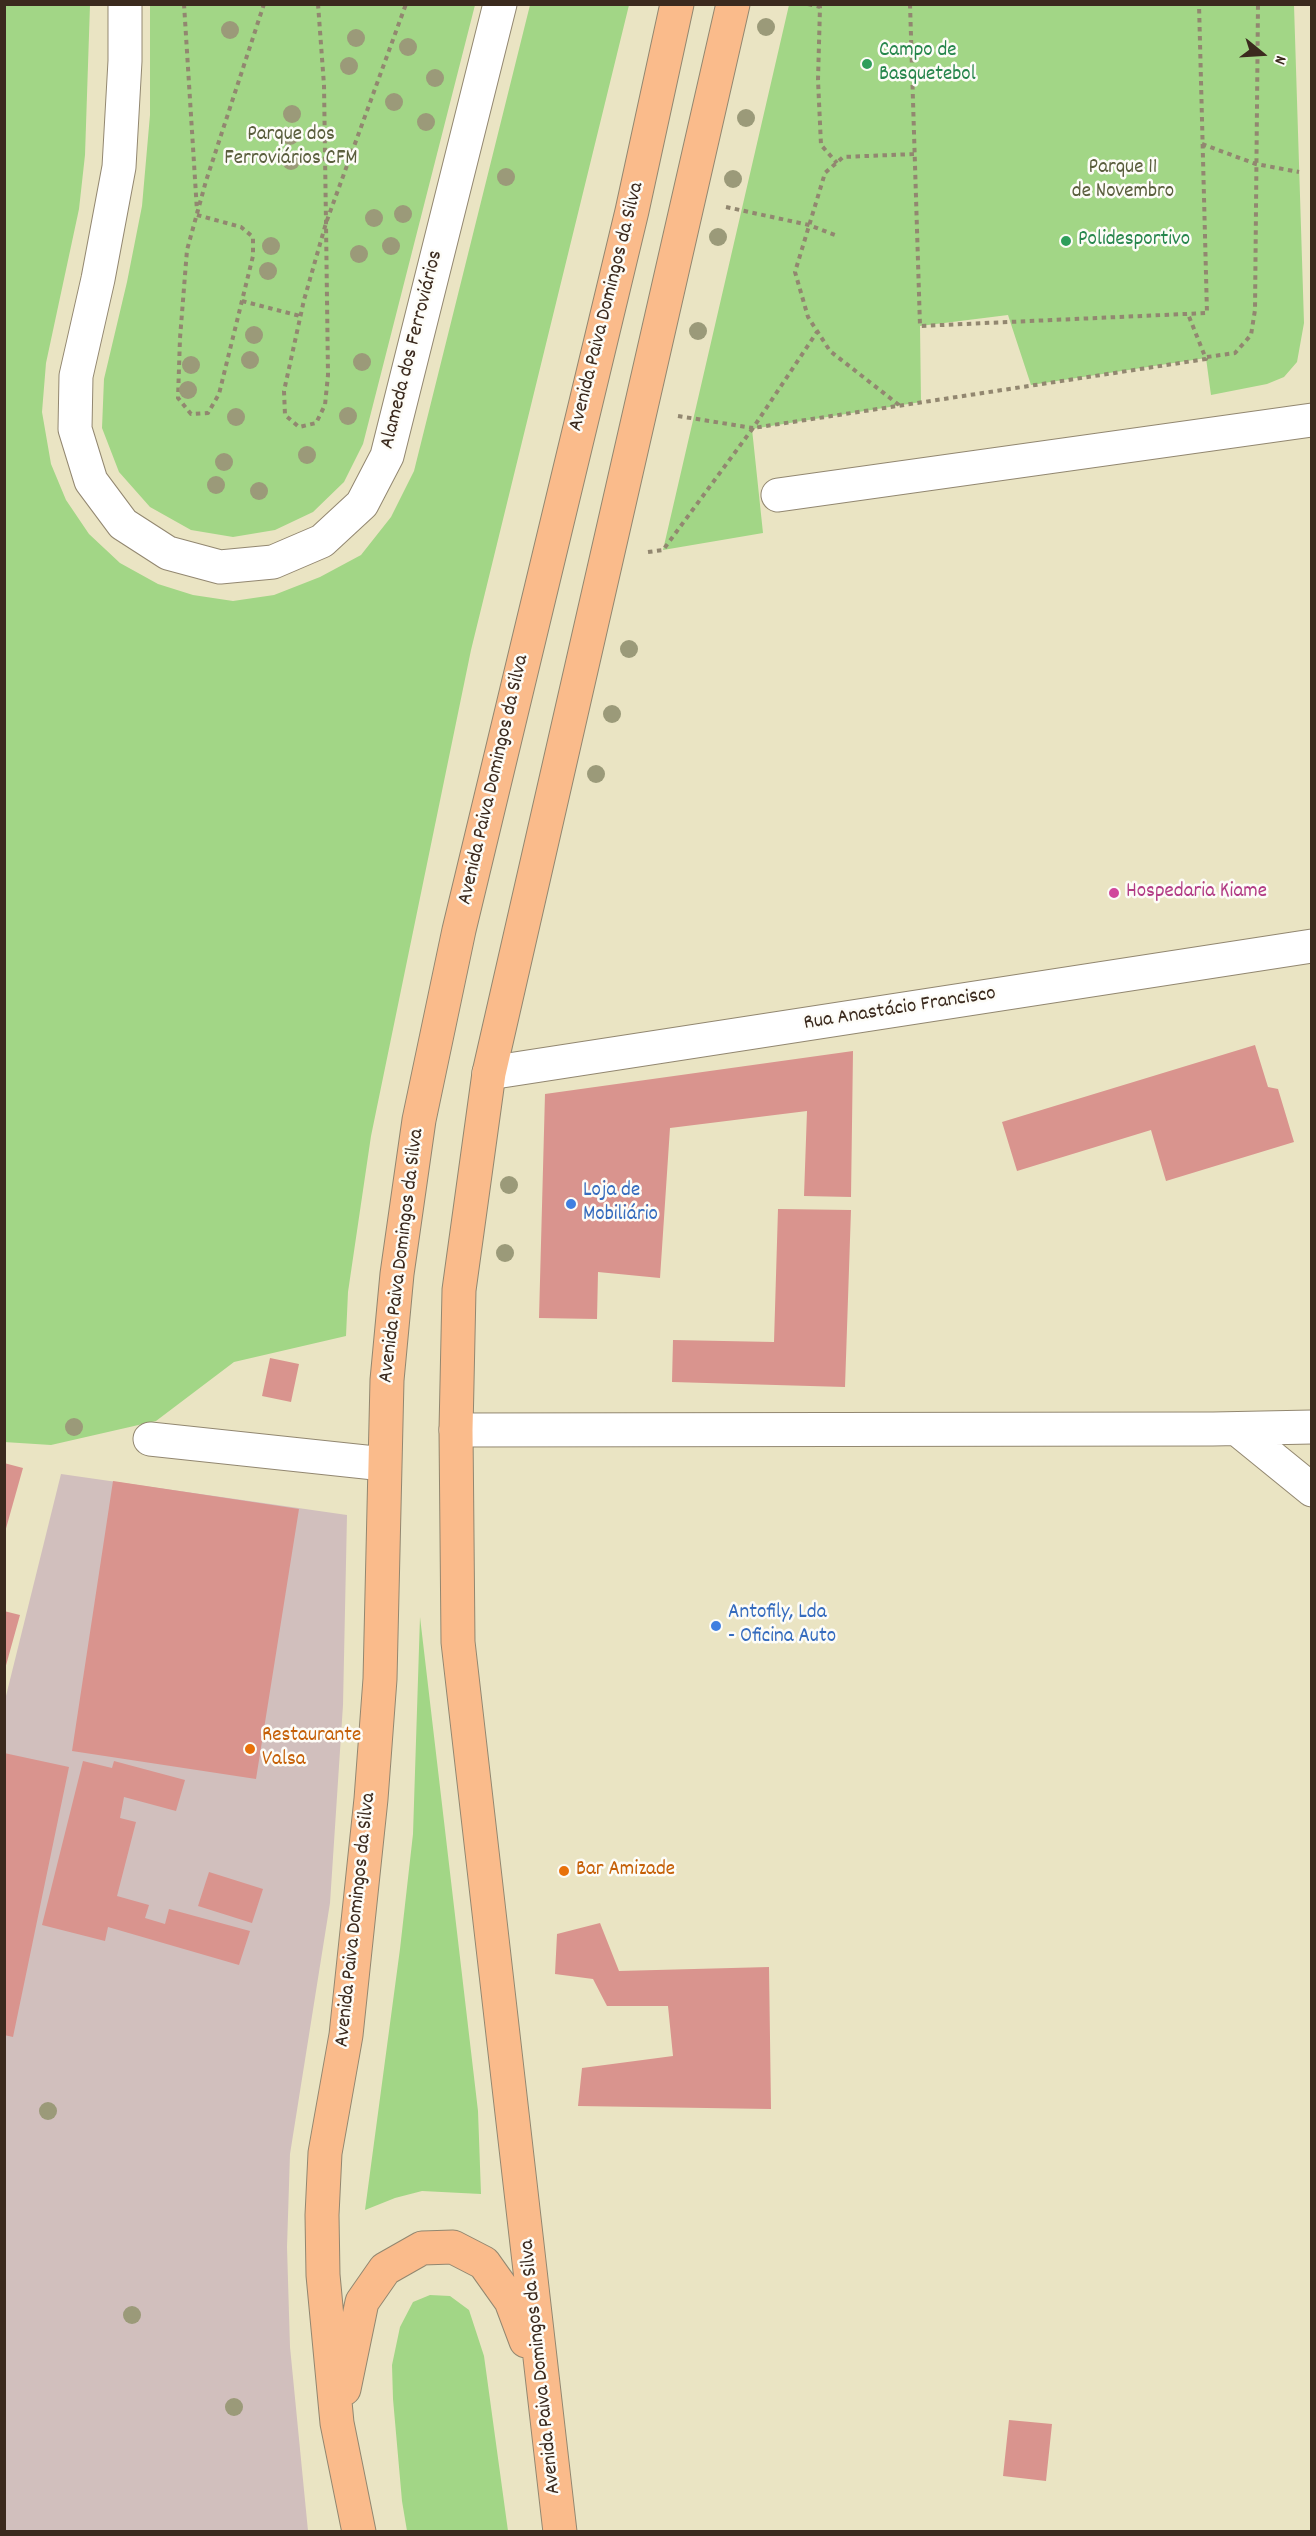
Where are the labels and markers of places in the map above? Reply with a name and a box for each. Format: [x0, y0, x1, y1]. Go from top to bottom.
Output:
place label: Campo de Basquetebol [879, 39, 976, 89]
marker: Campo de Basquetebol [860, 57, 874, 71]
place label: Polidesportivo [1078, 228, 1190, 254]
marker: Polidesportivo [1059, 234, 1073, 248]
place label: Hospedaria Kiame [1126, 880, 1267, 906]
marker: Hospedaria Kiame [1107, 886, 1121, 900]
place label: Loja de Mobiliário [583, 1179, 658, 1229]
marker: Loja de Mobiliário [564, 1197, 578, 1211]
place label: Antofily, Lda - Oficina Auto [728, 1601, 836, 1651]
marker: Antofily, Lda - Oficina Auto [709, 1619, 723, 1633]
place label: Restaurante Valsa [262, 1724, 361, 1774]
marker: Restaurante Valsa [243, 1742, 257, 1756]
place label: Bar Amizade [576, 1858, 675, 1884]
marker: Bar Amizade [557, 1864, 571, 1878]

